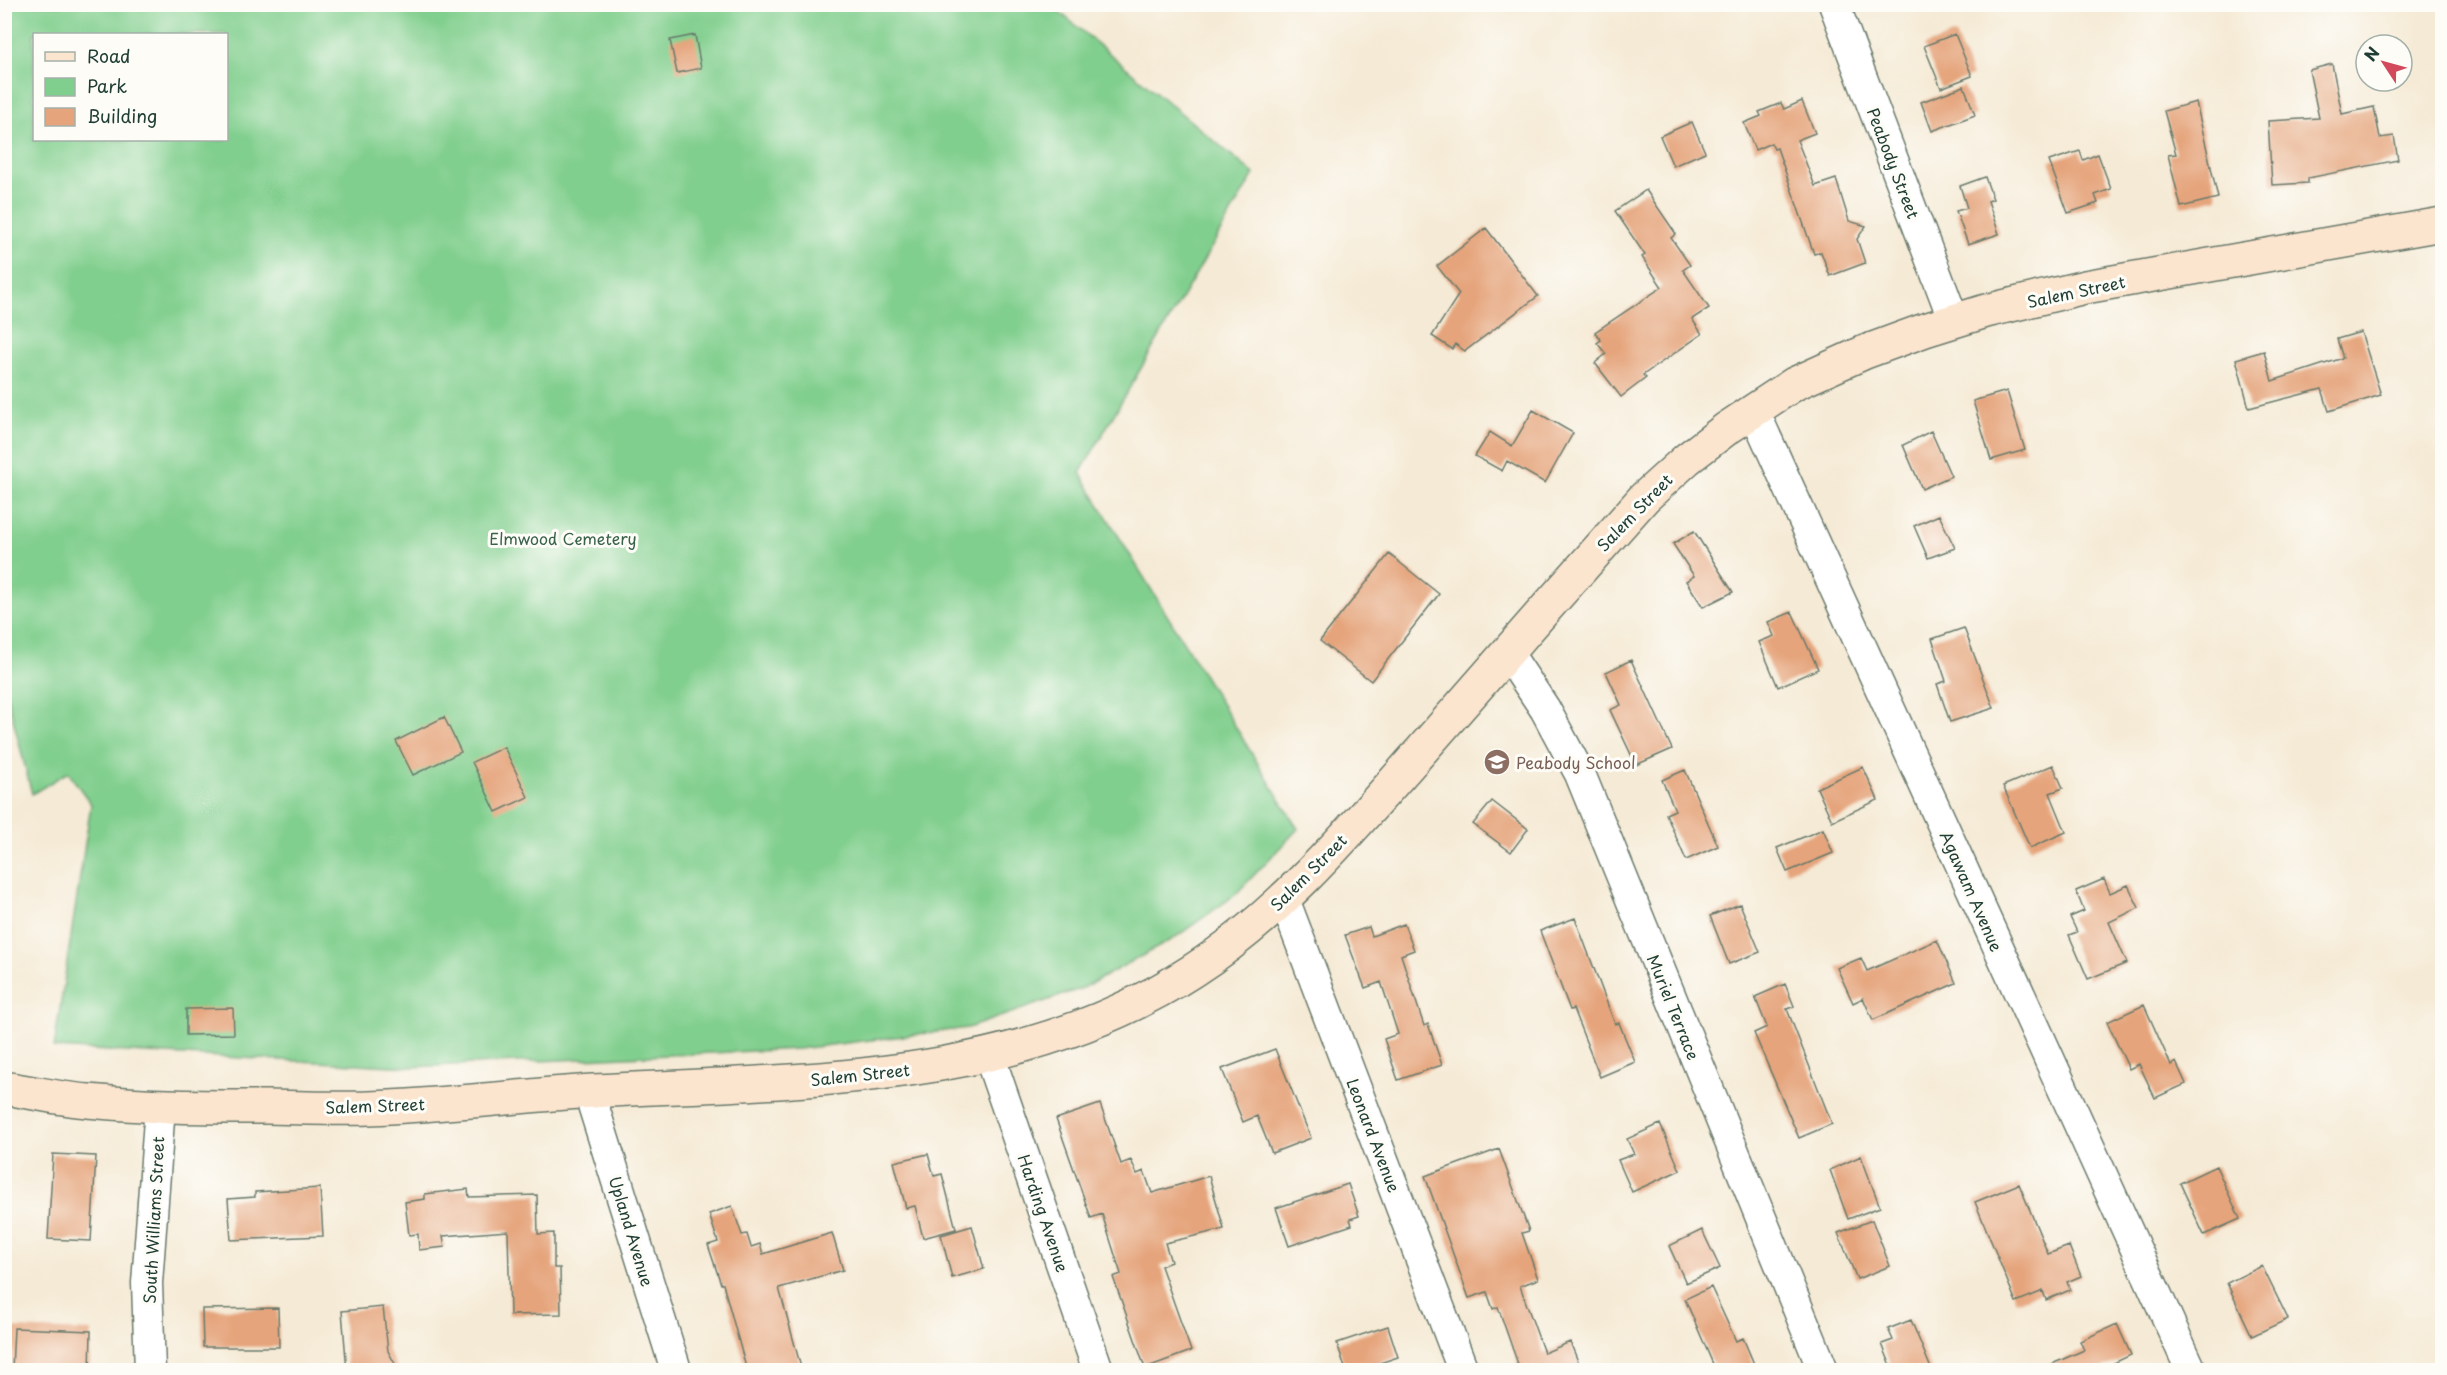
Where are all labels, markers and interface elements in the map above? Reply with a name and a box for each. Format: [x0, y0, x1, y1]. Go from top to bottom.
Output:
legend [33, 33, 228, 141]
north arrow [2354, 33, 2414, 93]
text: N [2358, 41, 2384, 66]
text: Road [87, 42, 131, 69]
text: Park [87, 72, 127, 99]
text: Building [87, 102, 157, 129]
street label: Peabody Street [1862, 104, 1926, 222]
street label: Salem Street [2025, 269, 2128, 313]
street label: Salem Street [1591, 467, 1678, 556]
park label: Elmwood Cemetery [489, 526, 637, 550]
school or university icon: Peabody School [1482, 747, 1512, 777]
place label: Peabody School [1516, 750, 1636, 774]
street label: Agawam Avenue [1935, 827, 2009, 955]
street label: Salem Street [1264, 828, 1352, 916]
street label: Muriel Terrace [1642, 951, 1706, 1063]
street label: Salem Street [809, 1057, 911, 1091]
street label: Leonard Avenue [1341, 1075, 1407, 1196]
street label: Salem Street [325, 1091, 426, 1119]
street label: South Williams Street [137, 1135, 169, 1304]
street label: Harding Avenue [1013, 1151, 1076, 1275]
street label: Upland Avenue [604, 1173, 660, 1289]

